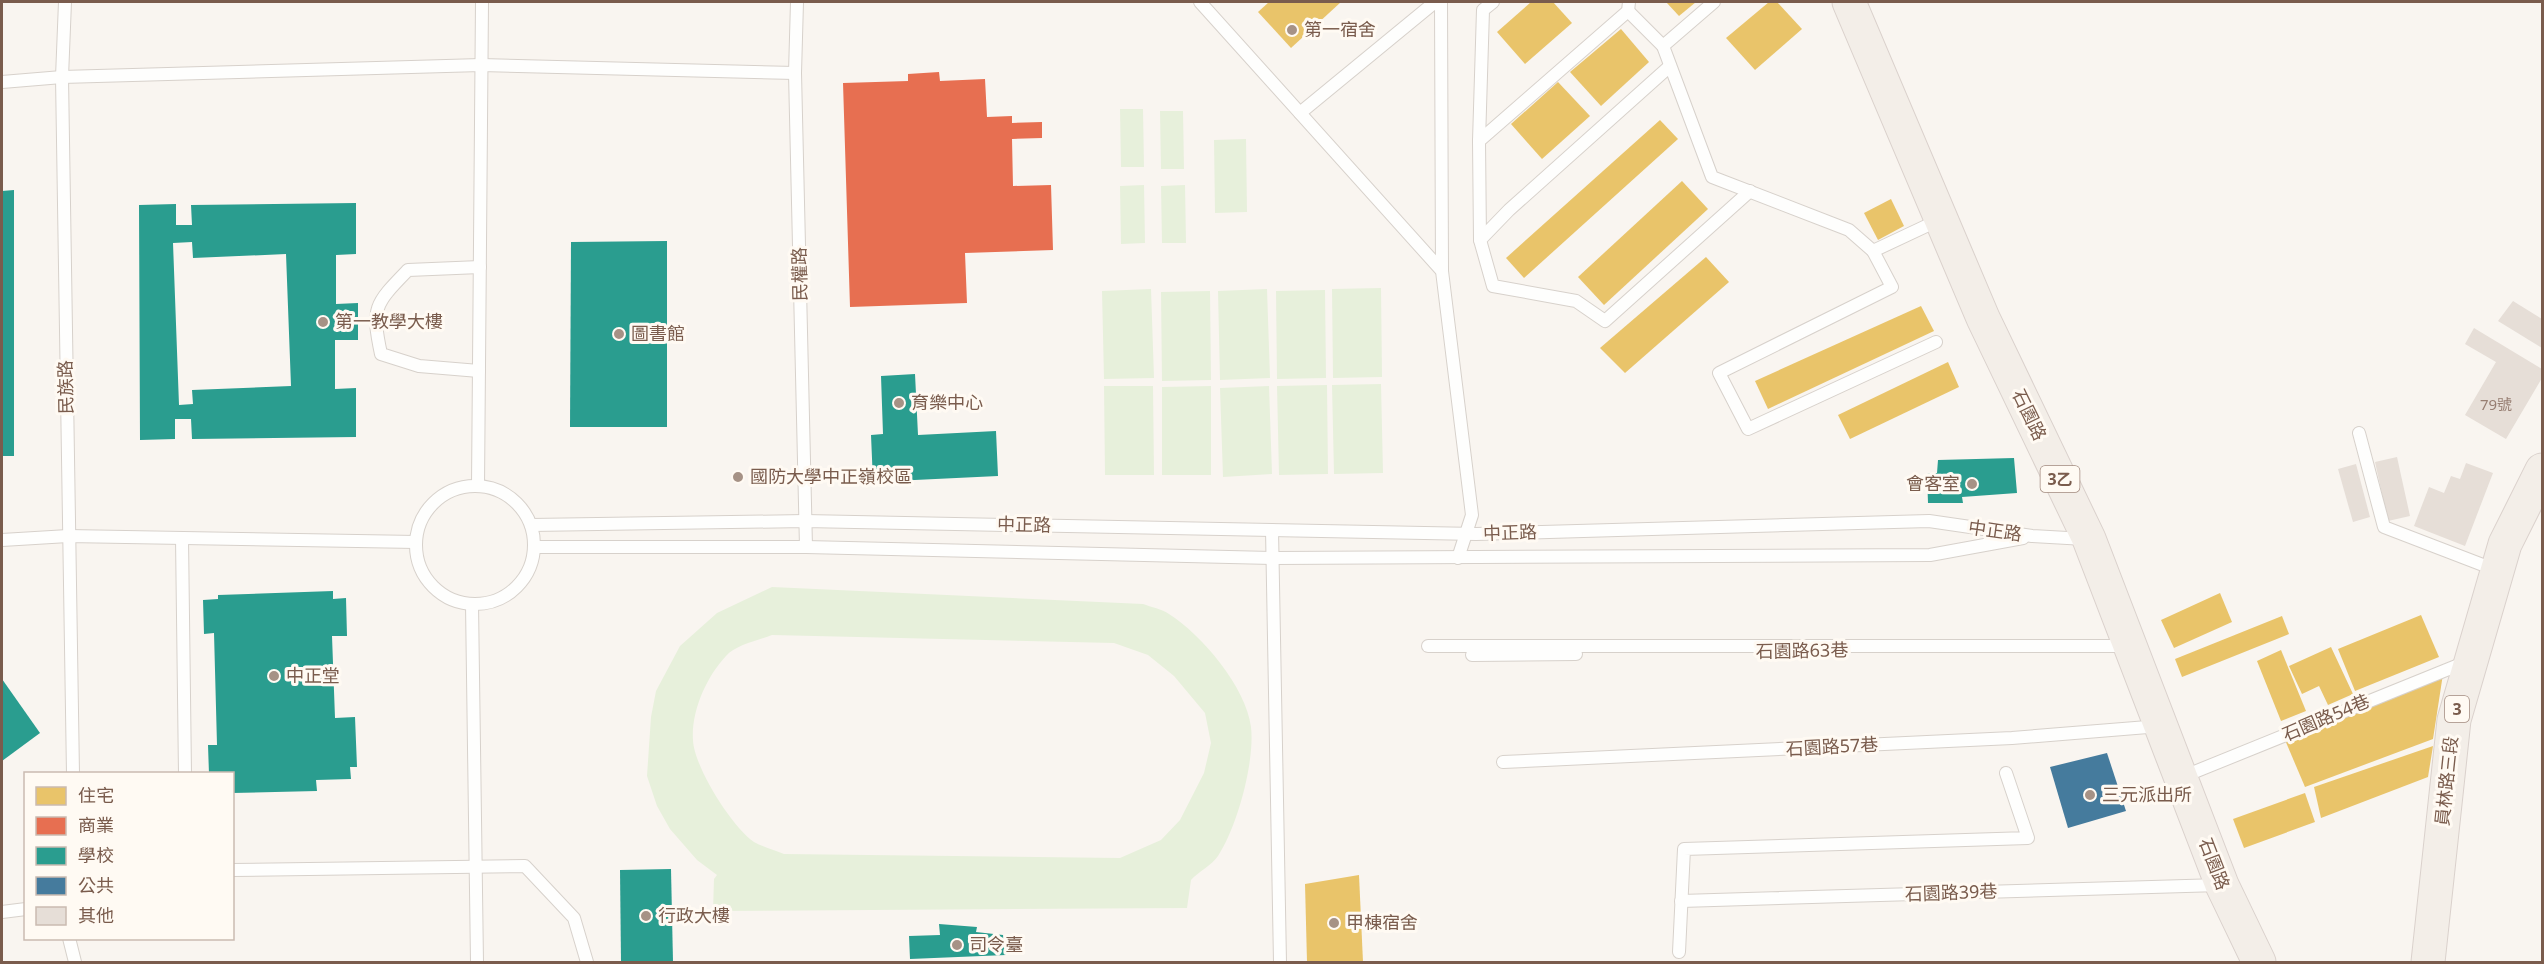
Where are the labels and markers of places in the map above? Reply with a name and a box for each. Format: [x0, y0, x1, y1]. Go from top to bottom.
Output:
place label: 第一宿舍 [1304, 17, 1376, 41]
marker: 第一宿舍 [1285, 23, 1299, 37]
place label: 第一教學大樓 [335, 309, 443, 333]
marker: 第一教學大樓 [316, 315, 330, 329]
place label: 圖書館 [631, 321, 685, 345]
marker: 圖書館 [612, 327, 626, 341]
place label: 育樂中心 [911, 390, 983, 414]
marker: 育樂中心 [892, 396, 906, 410]
place label: 國防大學中正嶺校區 [750, 464, 912, 488]
marker: 國防大學中正嶺校區 [731, 470, 745, 484]
place label: 會客室 [1906, 471, 1960, 495]
marker: 會客室 [1965, 477, 1979, 491]
place label: 中正堂 [286, 663, 340, 687]
marker: 中正堂 [267, 669, 281, 683]
place label: 三元派出所 [2102, 782, 2192, 806]
marker: 三元派出所 [2083, 788, 2097, 802]
place label: 行政大樓 [658, 903, 730, 927]
marker: 行政大樓 [639, 909, 653, 923]
place label: 甲棟宿舍 [1346, 910, 1418, 934]
marker: 甲棟宿舍 [1327, 916, 1341, 930]
place label: 司令臺 [969, 932, 1023, 956]
marker: 司令臺 [950, 938, 964, 952]

